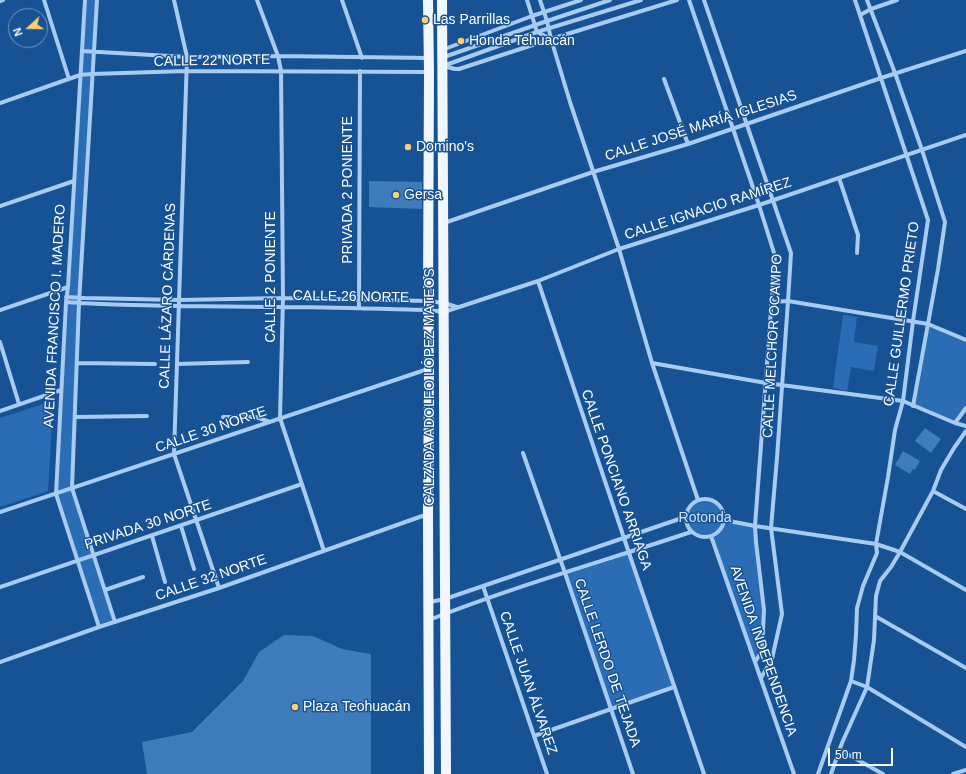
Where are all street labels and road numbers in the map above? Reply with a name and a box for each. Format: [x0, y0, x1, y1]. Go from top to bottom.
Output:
street label: CALLE 22 NORTE [154, 52, 270, 70]
street label: CALLE JOSÉ MARÍA IGLESIAS [603, 87, 799, 165]
street label: PRIVADA 2 PONIENTE [340, 116, 356, 264]
street label: CALLE IGNACIO RAMÍREZ [623, 174, 793, 244]
street label: CALLE LÁZARO CÁRDENAS [156, 203, 180, 389]
street label: AVENIDA FRANCISCO I. MADERO [41, 204, 69, 428]
street label: CALLE 2 PONIENTE [263, 211, 279, 343]
street label: CALLE GUILLERMO PRIETO [881, 221, 923, 407]
street label: CALLE MELCHOR OCAMPO [760, 254, 786, 438]
street label: CALZADA ADOLFO LÓPEZ MATEOS [422, 268, 438, 506]
street label: CALLE 26 NORTE [293, 288, 409, 306]
street label: CALLE PONCIANO ARRIAGA [577, 388, 655, 572]
street label: CALLE 30 NORTE [153, 403, 269, 457]
street label: PRIVADA 30 NORTE [82, 497, 214, 553]
street label: CALLE 32 NORTE [153, 551, 269, 605]
street label: AVENIDA INDEPENDENCIA [726, 563, 800, 739]
street label: CALLE LERDO DE TEJADA [570, 576, 644, 750]
street label: CALLE JUAN ÁLVAREZ [496, 609, 560, 757]

